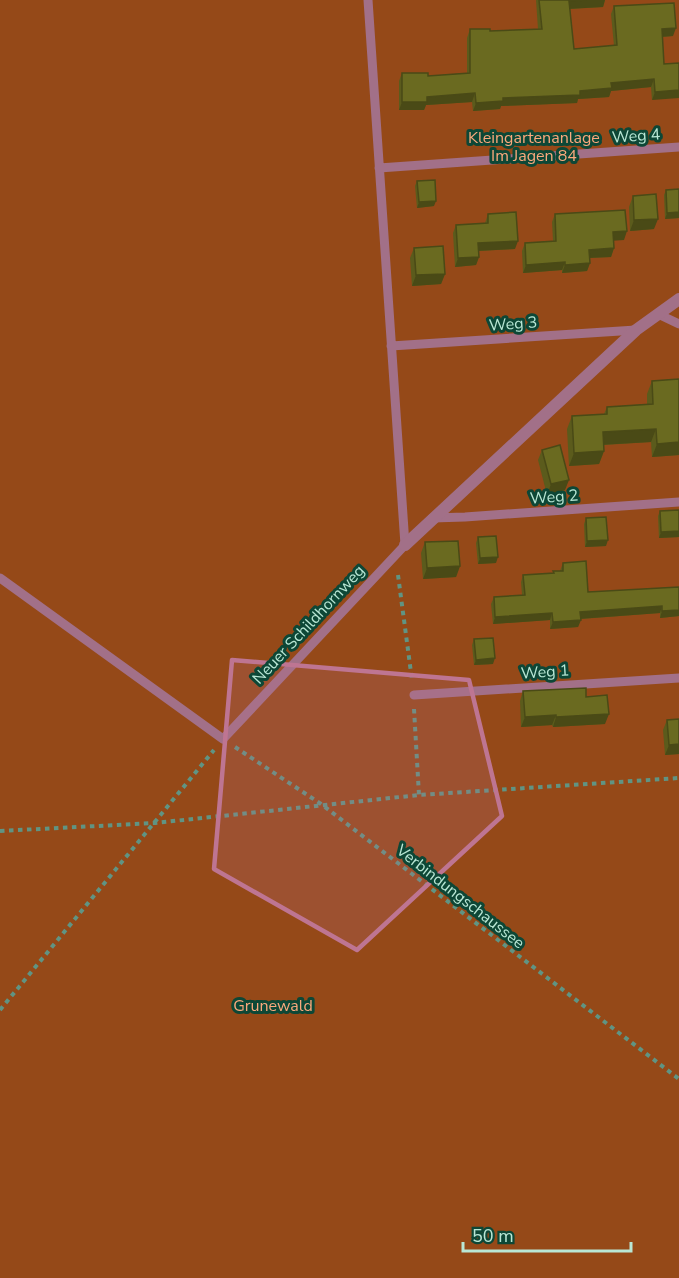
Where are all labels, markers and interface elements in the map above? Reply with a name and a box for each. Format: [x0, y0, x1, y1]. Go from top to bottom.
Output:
street label: Weg 4 [611, 123, 661, 149]
park label: Kleingartenanlage Im Jagen 84 [468, 127, 600, 167]
street label: Weg 3 [488, 311, 538, 337]
street label: Weg 2 [529, 484, 579, 510]
street label: Neuer Schildhornweg [248, 560, 370, 689]
street label: Weg 1 [520, 659, 570, 685]
street label: Verbindungschaussee [391, 839, 529, 954]
park label: Grunewald [233, 995, 313, 1017]
scale bar [463, 1215, 631, 1253]
text: 50 m [472, 1224, 514, 1248]

